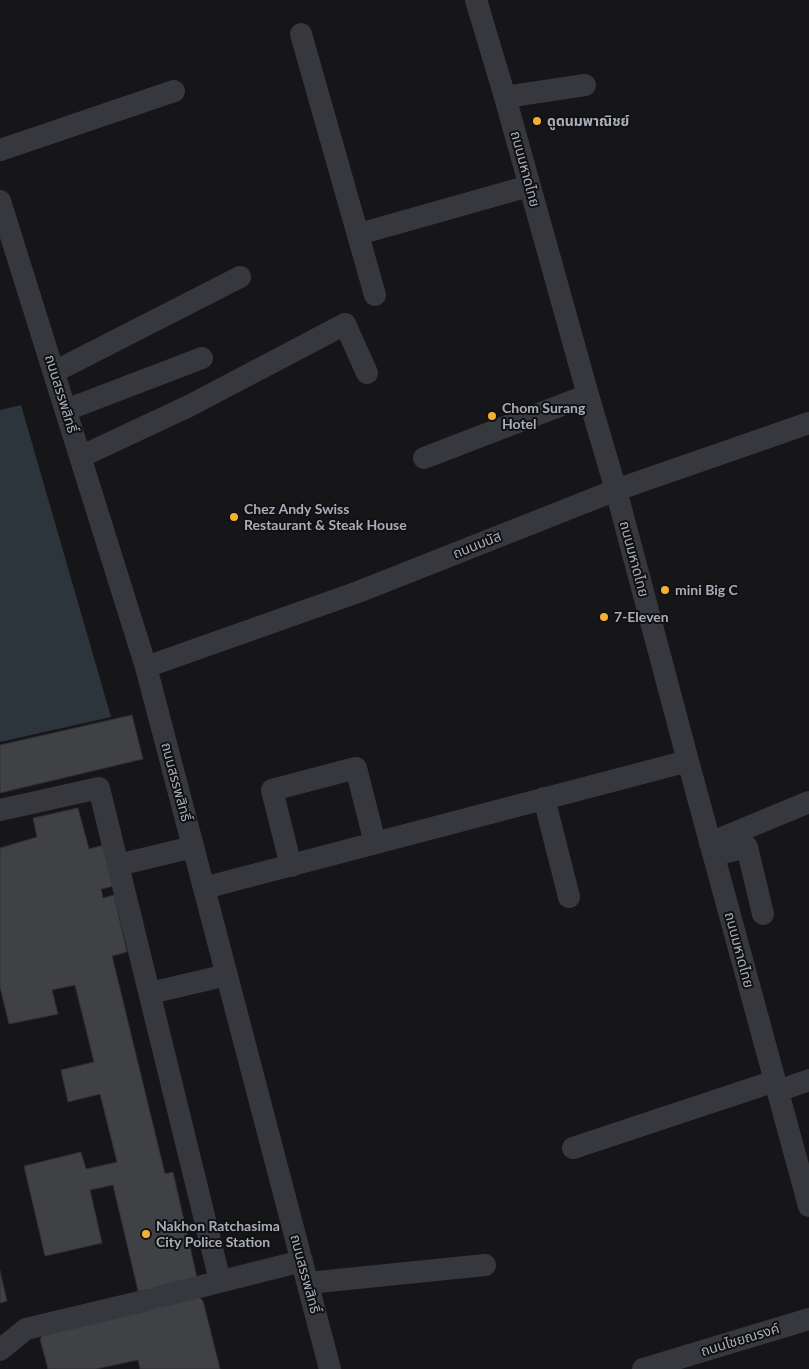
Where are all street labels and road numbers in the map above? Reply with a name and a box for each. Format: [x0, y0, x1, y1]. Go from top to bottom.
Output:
street label: ถนนมหาดไทย [507, 129, 543, 209]
street label: ถนนสรรพสิทธิ์ [41, 353, 81, 435]
street label: ถนนมหาดไทย [616, 519, 652, 599]
street label: ถนนมนัส [450, 528, 504, 562]
street label: ถนนสรรพสิทธิ์ [157, 741, 195, 823]
street label: ถนนมหาดไทย [721, 910, 757, 990]
street label: ถนนสรรพสิทธิ์ [286, 1233, 324, 1315]
street label: ถนนไชยณรงค์ [699, 1320, 781, 1360]

